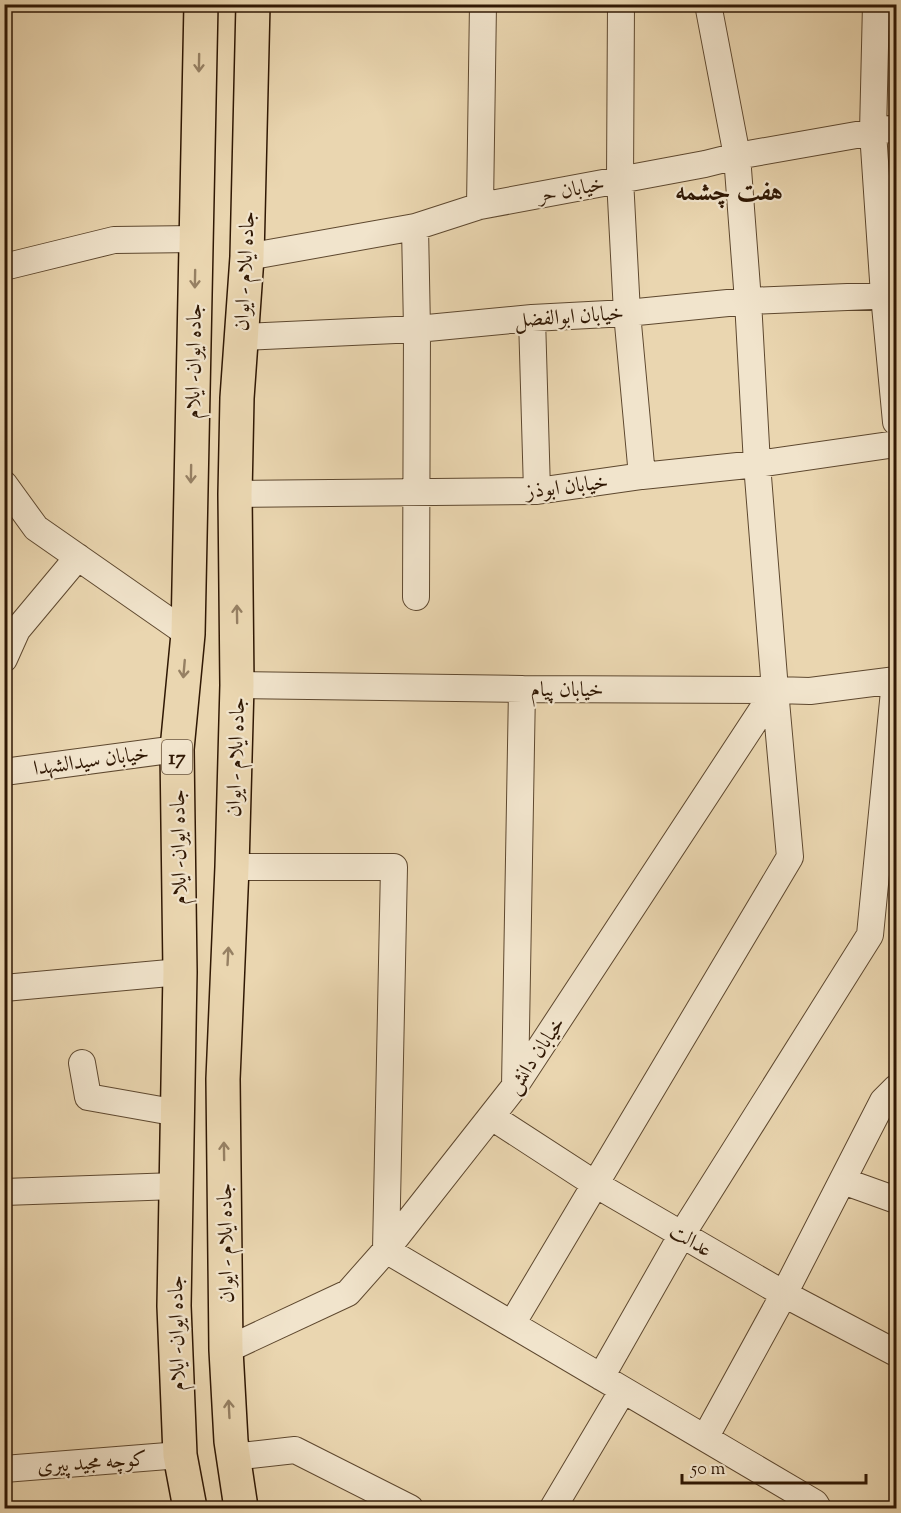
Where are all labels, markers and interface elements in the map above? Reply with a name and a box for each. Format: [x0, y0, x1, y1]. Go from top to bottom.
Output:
one-way arrow [193, 52, 205, 72]
street label: خیابان حر [533, 170, 607, 213]
district label: هفت چشمه [675, 174, 783, 213]
street label: جاده ایلام - ایوان [228, 210, 265, 332]
one-way arrow [189, 268, 200, 288]
street label: خیابان ابوالفضل [513, 299, 625, 337]
street label: جاده ایوان- ایلام [179, 303, 212, 419]
one-way arrow [185, 463, 197, 483]
street label: خیابان ابوذز [522, 468, 610, 508]
one-way arrow [231, 605, 242, 625]
one-way arrow [178, 658, 189, 678]
street label: خیابان پیام [531, 676, 603, 707]
street label: جاده ایلام - ایوان [220, 696, 255, 818]
street label: خیابان سیدالشهدا [32, 739, 151, 785]
road number: 17 [162, 740, 192, 774]
street label: جاده ایوان- ایلام [164, 789, 197, 905]
one-way arrow [223, 947, 234, 967]
street label: خیابان دانش [500, 1011, 574, 1101]
one-way arrow [218, 1141, 230, 1161]
street label: جاده ایلام - ایوان [211, 1183, 244, 1303]
street label: عدالت [663, 1218, 717, 1266]
street label: جاده ایوان- ایلام [162, 1275, 195, 1391]
one-way arrow [223, 1399, 234, 1419]
street label: کوچه مجید پیری [36, 1445, 148, 1483]
scale bar [682, 1447, 866, 1485]
text: 50 m [690, 1457, 726, 1483]

